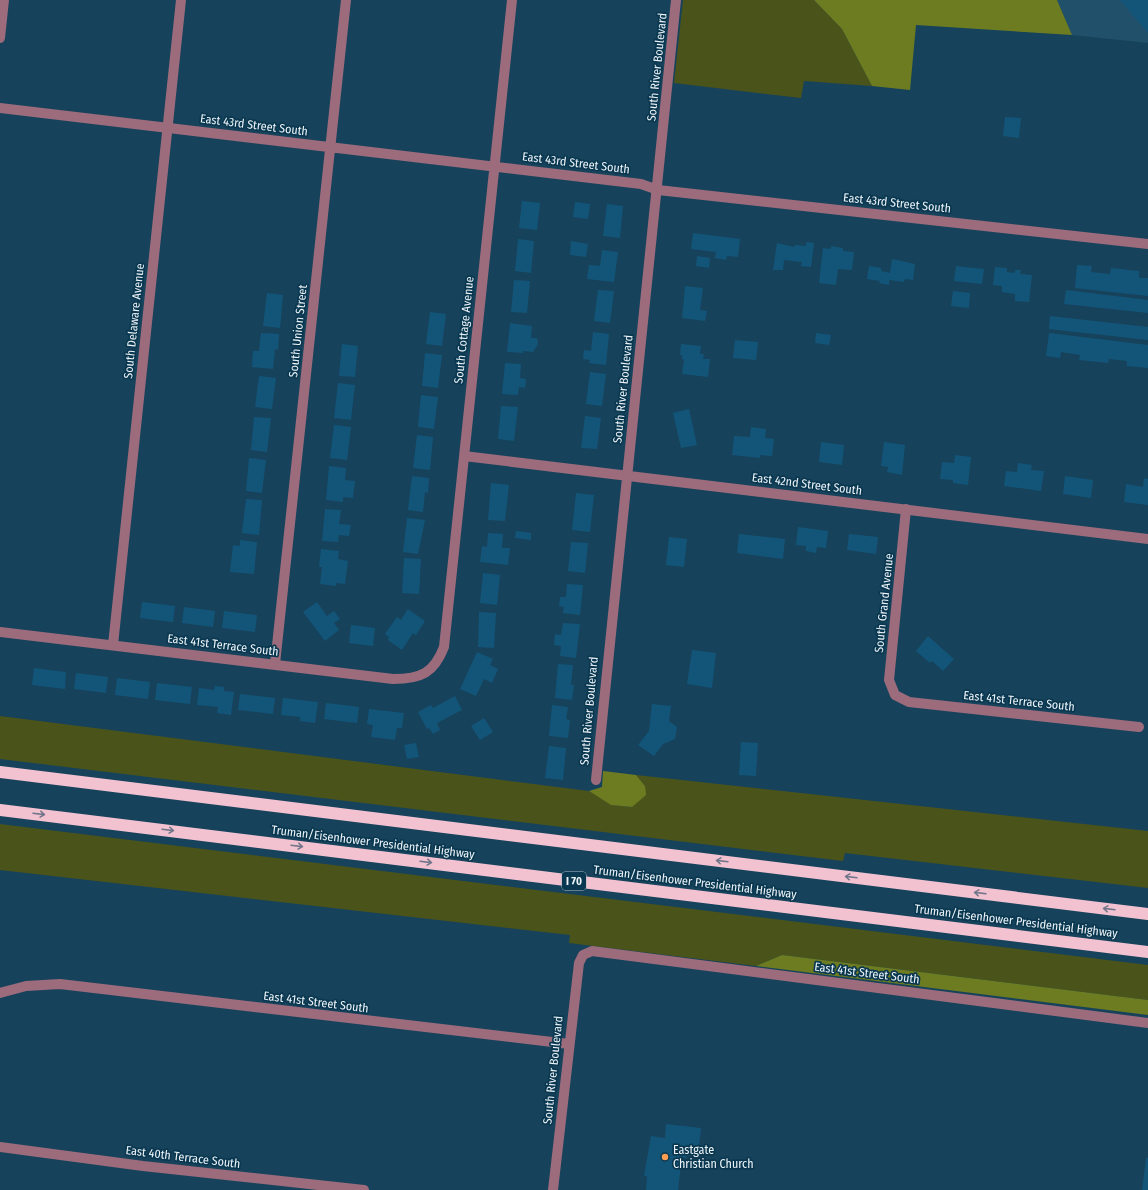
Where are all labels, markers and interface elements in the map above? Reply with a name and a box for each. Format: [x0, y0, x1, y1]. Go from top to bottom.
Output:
street label: South River Boulevard [644, 12, 670, 122]
street label: East 43rd Street South [199, 111, 309, 139]
street label: East 43rd Street South [521, 149, 631, 177]
street label: East 43rd Street South [842, 190, 952, 216]
street label: South Delaware Avenue [121, 263, 147, 379]
street label: South Cottage Avenue [451, 276, 477, 384]
street label: South Union Street [286, 284, 310, 378]
street label: South River Boulevard [610, 334, 636, 444]
street label: East 42nd Street South [751, 470, 863, 498]
street label: South Grand Avenue [872, 553, 896, 653]
street label: East 41st Terrace South [167, 631, 279, 659]
street label: South River Boulevard [577, 656, 601, 766]
street label: East 41st Terrace South [963, 688, 1075, 714]
one-way arrow [32, 811, 45, 818]
street label: Truman/Eisenhower Presidential Highway [271, 823, 476, 861]
one-way arrow [161, 827, 174, 834]
one-way arrow [290, 842, 303, 850]
one-way arrow [716, 857, 729, 865]
one-way arrow [419, 858, 432, 866]
street label: Truman/Eisenhower Presidential Highway [593, 863, 798, 901]
road number: I 70 [562, 872, 586, 890]
one-way arrow [845, 873, 858, 881]
one-way arrow [974, 889, 987, 897]
street label: Truman/Eisenhower Presidential Highway [914, 902, 1119, 940]
one-way arrow [1103, 905, 1116, 913]
street label: East 41st Street South [814, 960, 920, 986]
street label: East 41st Street South [263, 989, 369, 1015]
street label: South River Boulevard [540, 1015, 566, 1125]
street label: East 40th Terrace South [125, 1143, 241, 1171]
place label: Eastgate Christian Church [673, 1143, 754, 1171]
marker: Eastgate Christian Church [660, 1152, 670, 1162]

